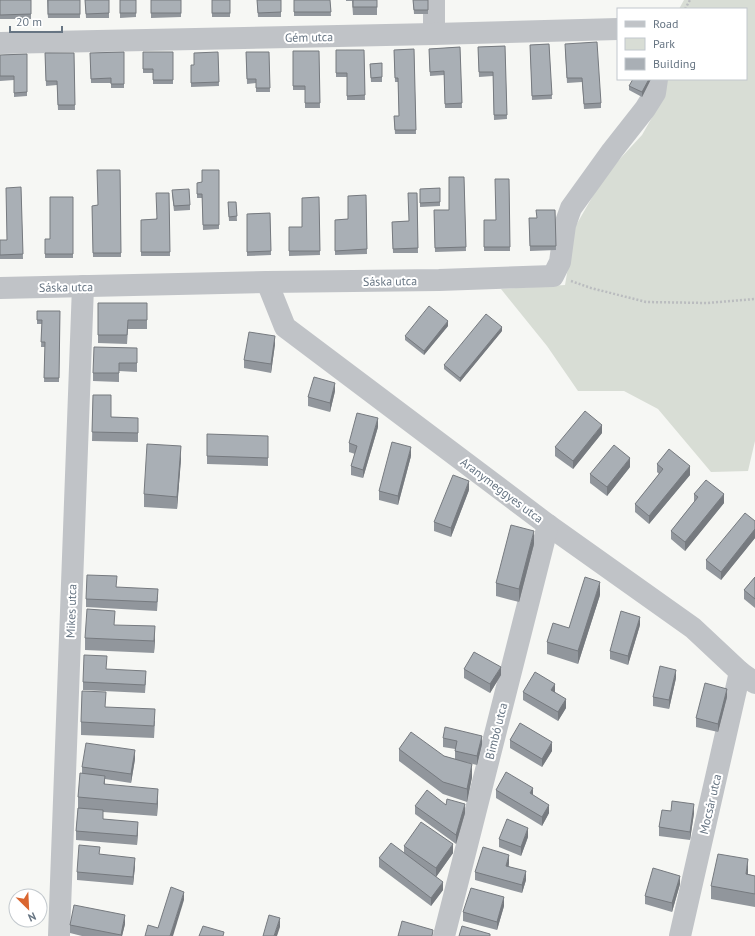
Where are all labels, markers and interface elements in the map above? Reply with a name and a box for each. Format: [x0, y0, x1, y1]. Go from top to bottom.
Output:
scale bar [10, 8, 62, 34]
legend [617, 8, 747, 80]
text: 20 m [16, 14, 42, 29]
text: Road [653, 16, 678, 31]
street label: Gém utca [285, 29, 333, 45]
text: Park [653, 36, 675, 51]
text: Building [653, 56, 696, 71]
street label: Sáska utca [363, 273, 417, 289]
street label: Sáska utca [39, 279, 93, 295]
street label: Aranymeggyes utca [458, 454, 546, 526]
street label: Mikes utca [63, 583, 79, 638]
street label: Bimbó utca [482, 701, 510, 761]
street label: Mocsár utca [696, 772, 724, 836]
north arrow [8, 888, 48, 928]
text: N [26, 909, 38, 925]

